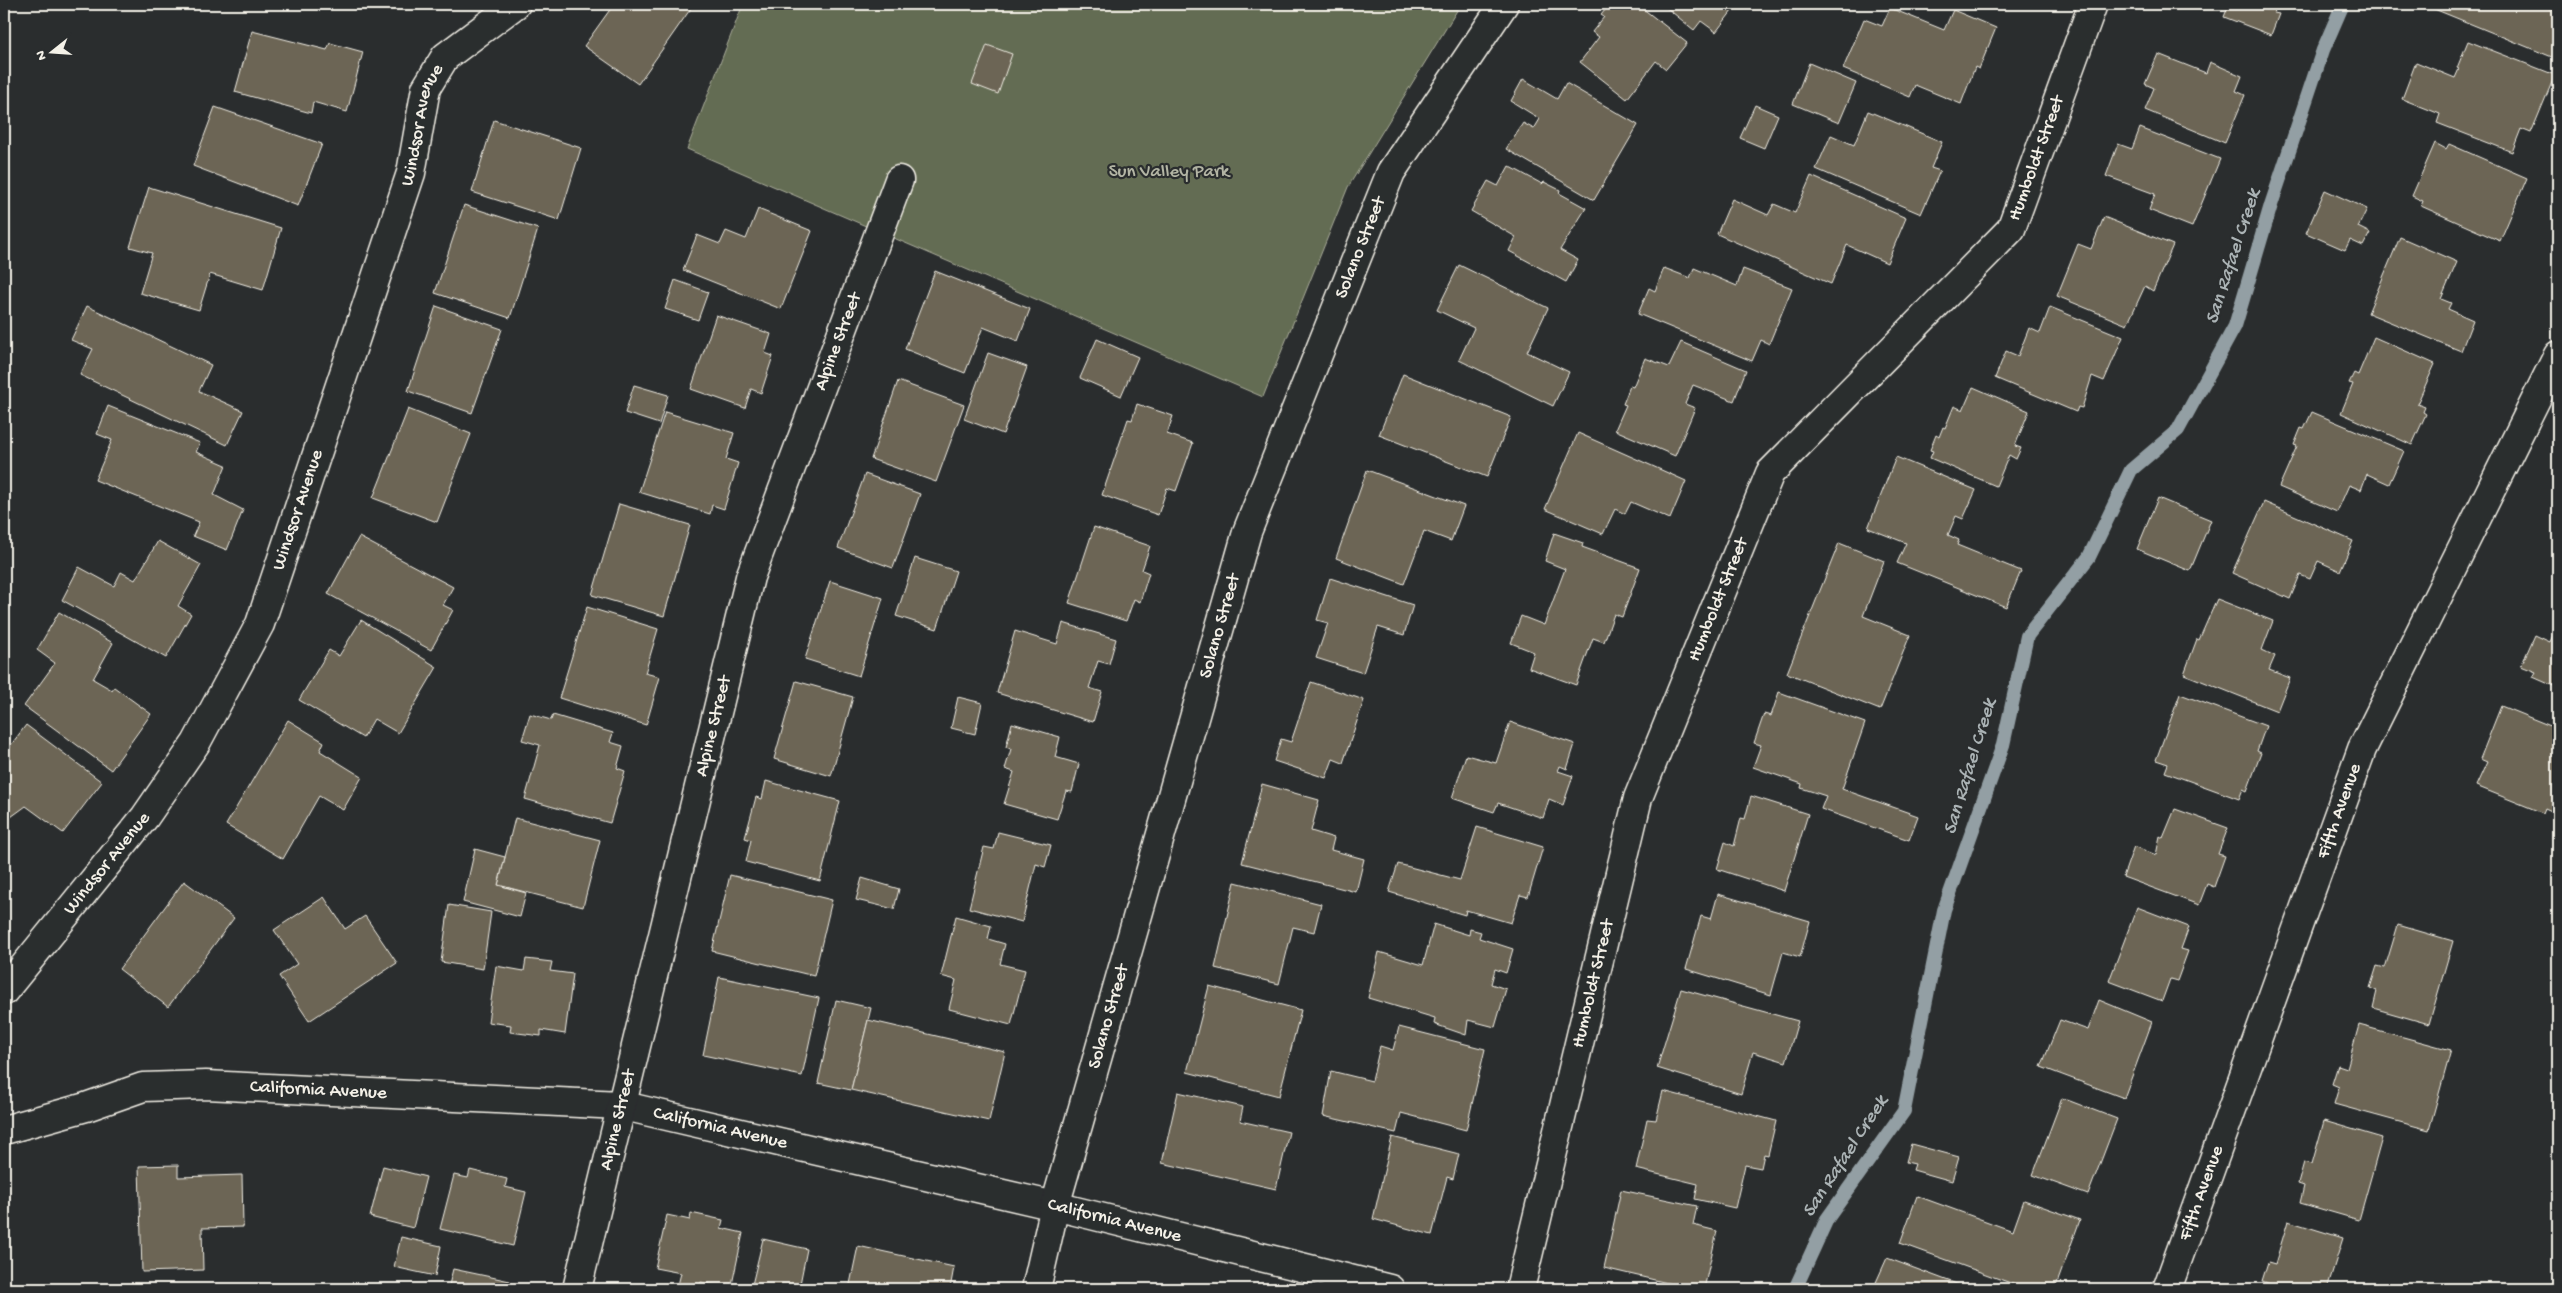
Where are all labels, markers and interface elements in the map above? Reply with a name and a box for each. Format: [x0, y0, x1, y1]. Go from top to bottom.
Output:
north arrow [28, 28, 78, 78]
text: N [32, 48, 51, 62]
street label: Windsor Avenue [396, 60, 449, 189]
street label: Humboldt Street [2003, 90, 2071, 224]
park label: Sun Valley Park [1109, 161, 1231, 184]
water label: San Rafael Creek [2201, 185, 2267, 327]
street label: Solano Street [1330, 192, 1392, 302]
street label: Alpine Street [809, 287, 868, 394]
street label: Windsor Avenue [267, 447, 329, 573]
street label: Humboldt Street [1683, 532, 1755, 665]
street label: Solano Street [1194, 569, 1247, 681]
street label: Alpine Street [690, 671, 738, 779]
water label: San Rafael Creek [1939, 695, 2003, 837]
street label: Fifth Avenue [2312, 760, 2367, 863]
street label: Windsor Avenue [59, 807, 156, 920]
street label: Humboldt Street [1567, 915, 1620, 1050]
street label: Solano Street [1083, 960, 1135, 1072]
street label: Alpine Street [595, 1065, 642, 1173]
street label: California Avenue [249, 1076, 387, 1105]
water label: San Rafael Creek [1798, 1090, 1895, 1222]
street label: California Avenue [651, 1102, 790, 1155]
street label: Fifth Avenue [2174, 1142, 2229, 1245]
street label: California Avenue [1045, 1193, 1184, 1248]

